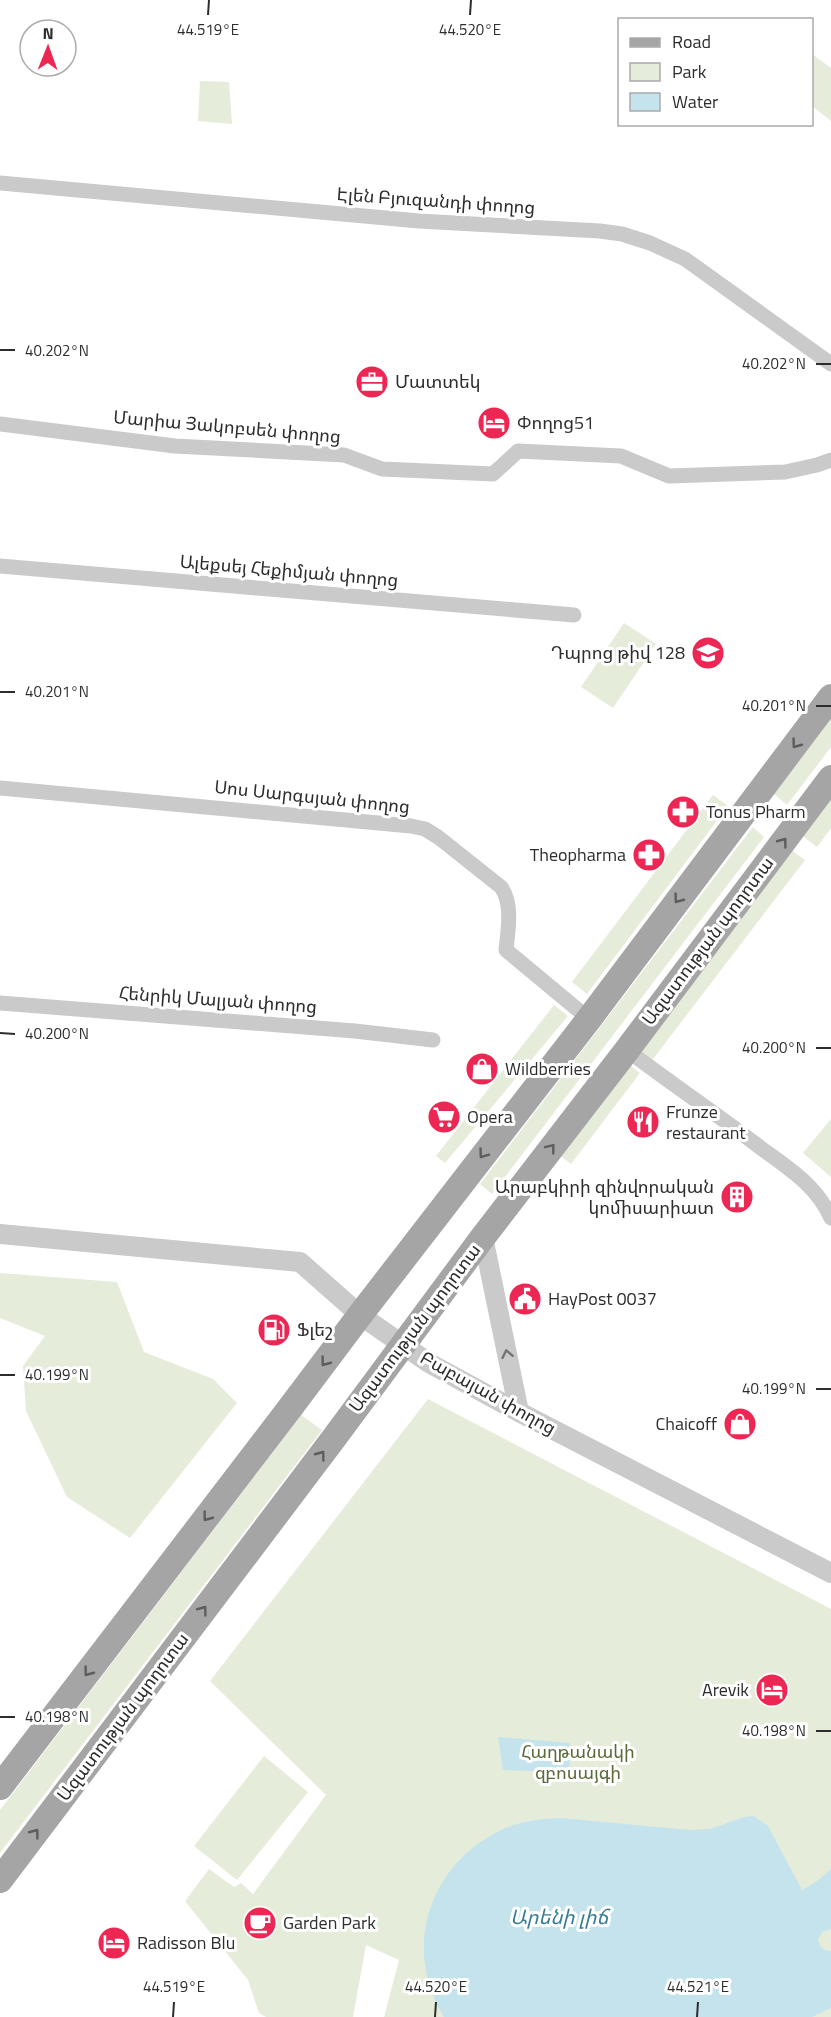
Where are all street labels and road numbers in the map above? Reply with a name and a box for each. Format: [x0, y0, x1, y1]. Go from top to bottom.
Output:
street label: Էլեն Բյուզանդի փողոց [336, 180, 536, 221]
street label: Մարիա Յակոբսեն փողոց [112, 403, 342, 450]
street label: Ալեքսեյ Հեքիմյան փողոց [179, 547, 400, 594]
street label: Սոս Սարգսյան փողոց [213, 773, 411, 820]
street label: Ազատության պողոտա [635, 851, 780, 1031]
street label: Հենրիկ Մալյան փողոց [118, 979, 318, 1020]
street label: Ազատության պողոտա [342, 1238, 487, 1418]
street label: Բաբայան փողոց [415, 1344, 561, 1441]
street label: Ազատության պողոտա [50, 1627, 195, 1807]

